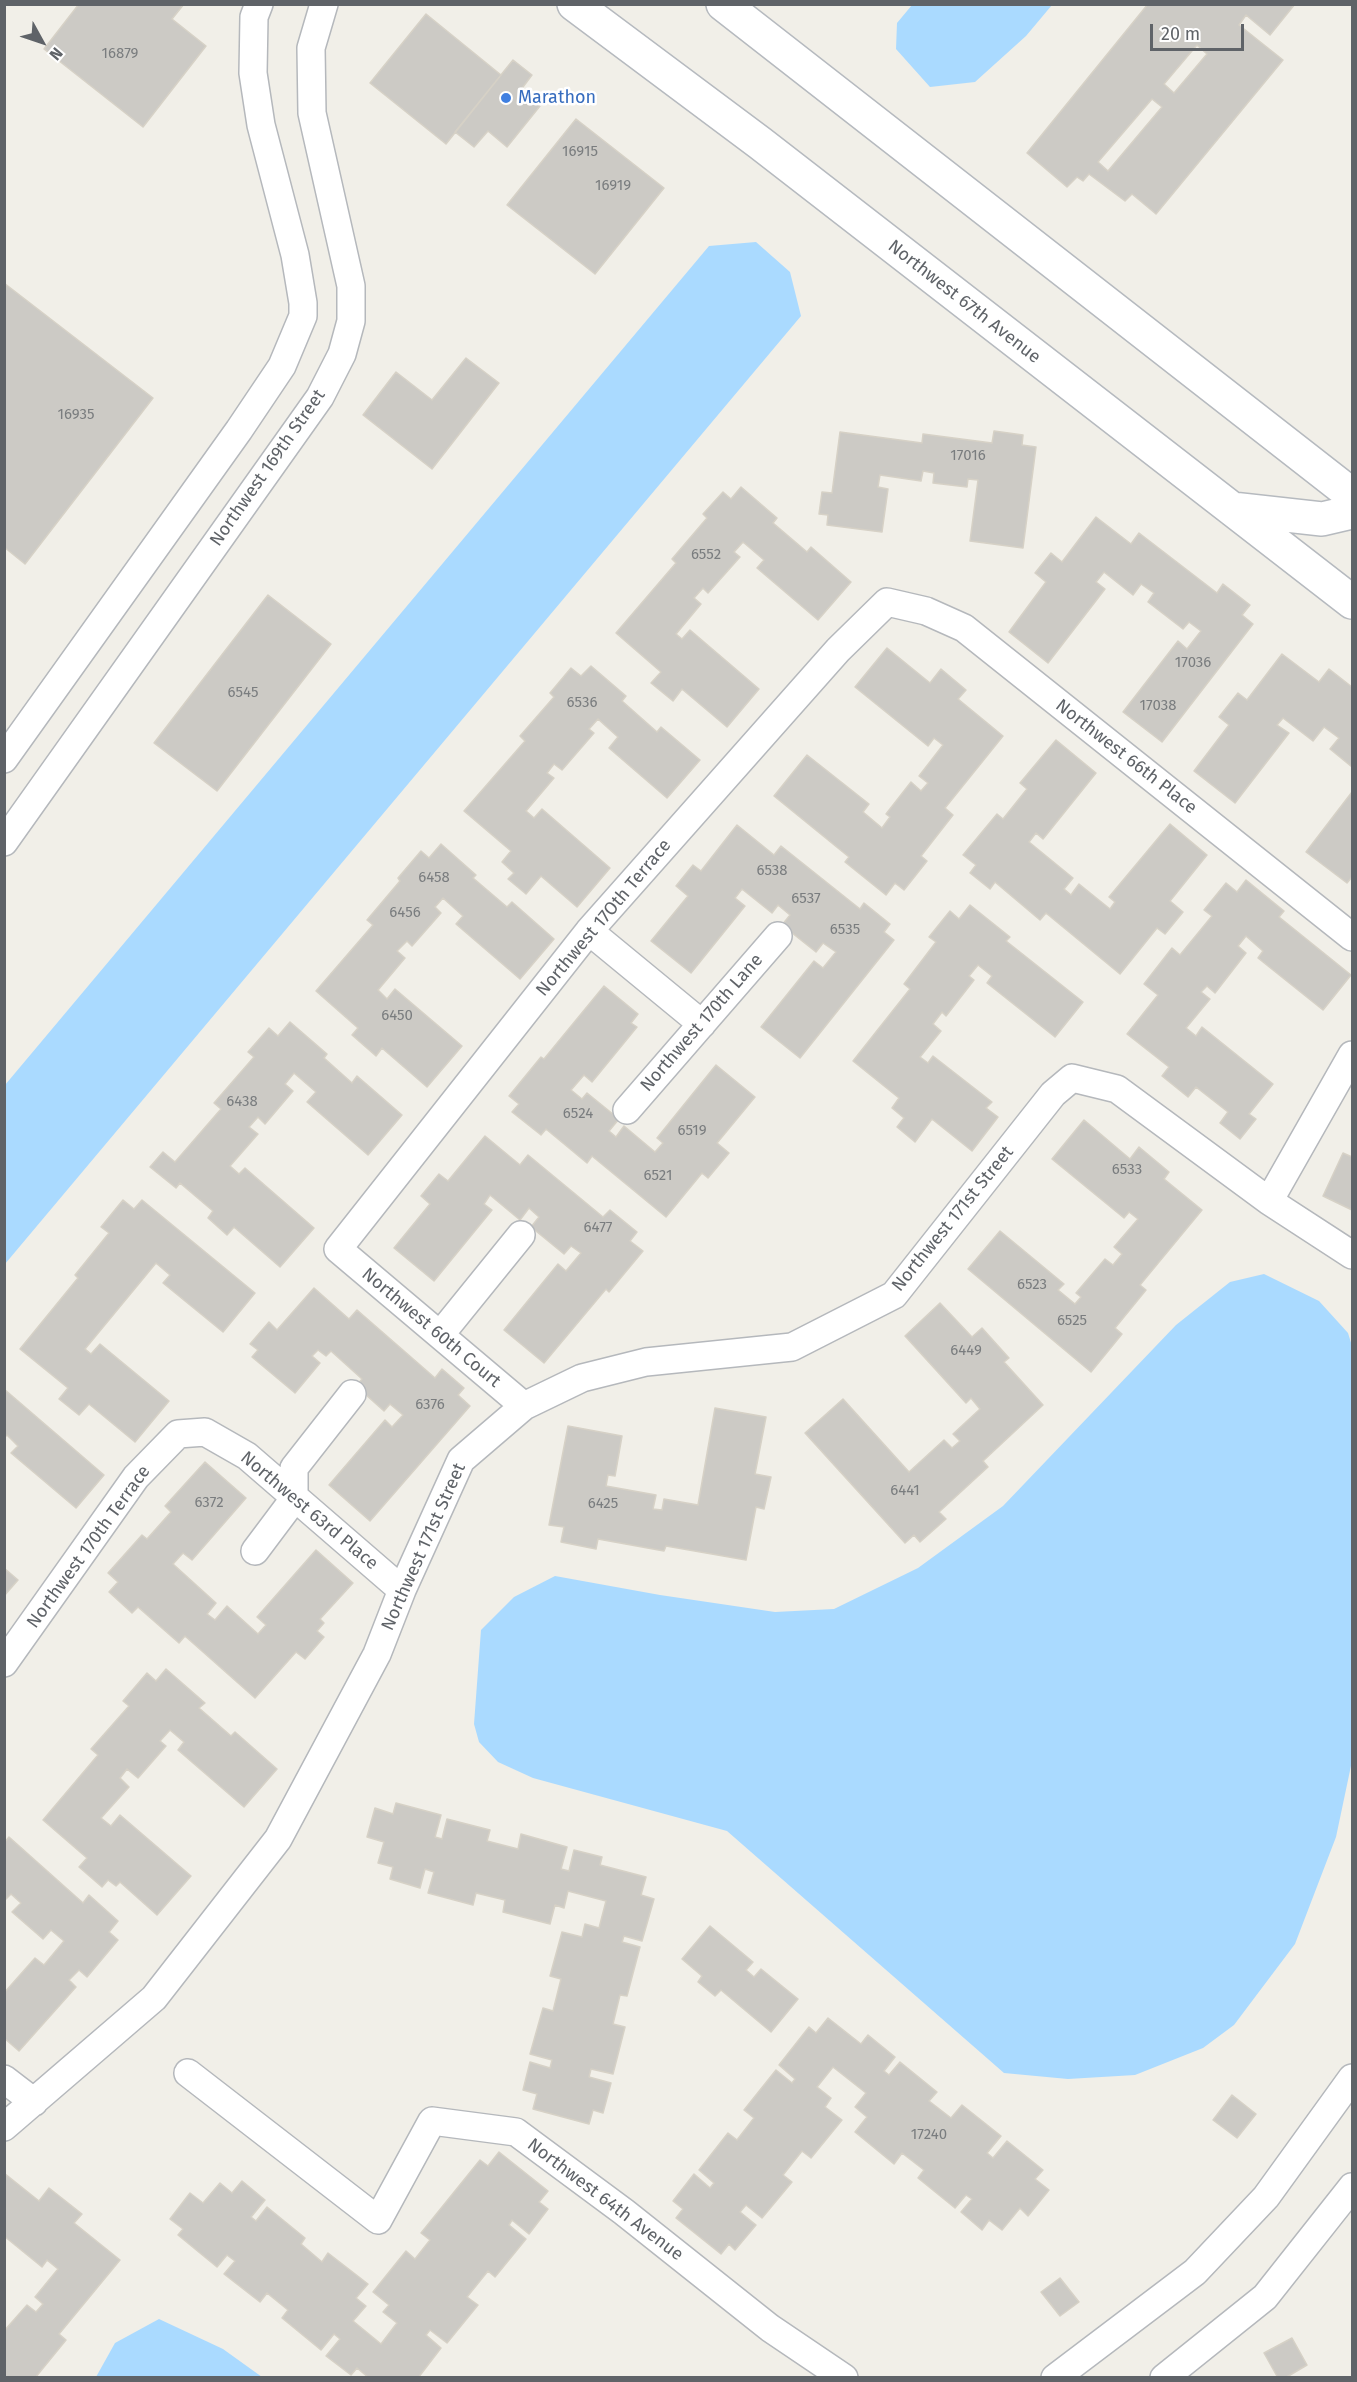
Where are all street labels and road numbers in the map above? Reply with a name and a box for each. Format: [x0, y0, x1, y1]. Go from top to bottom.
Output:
street label: Northwest 67th Avenue [883, 236, 1045, 368]
street label: Northwest 169th Street [206, 385, 330, 551]
street label: Northwest 66th Place [1051, 695, 1201, 819]
street label: Northwest 17Oth Terrace [532, 835, 676, 1001]
street label: Northwest 170th Lane [636, 950, 768, 1096]
street label: Northwest 171st Street [888, 1142, 1018, 1296]
street label: Northwest 60th Court [357, 1264, 505, 1392]
street label: Northwest 63rd Place [236, 1447, 382, 1575]
street label: Northwest 171st Street [377, 1460, 471, 1634]
street label: Northwest 170th Terrace [23, 1461, 155, 1633]
street label: Northwest 64th Avenue [523, 2134, 687, 2266]

